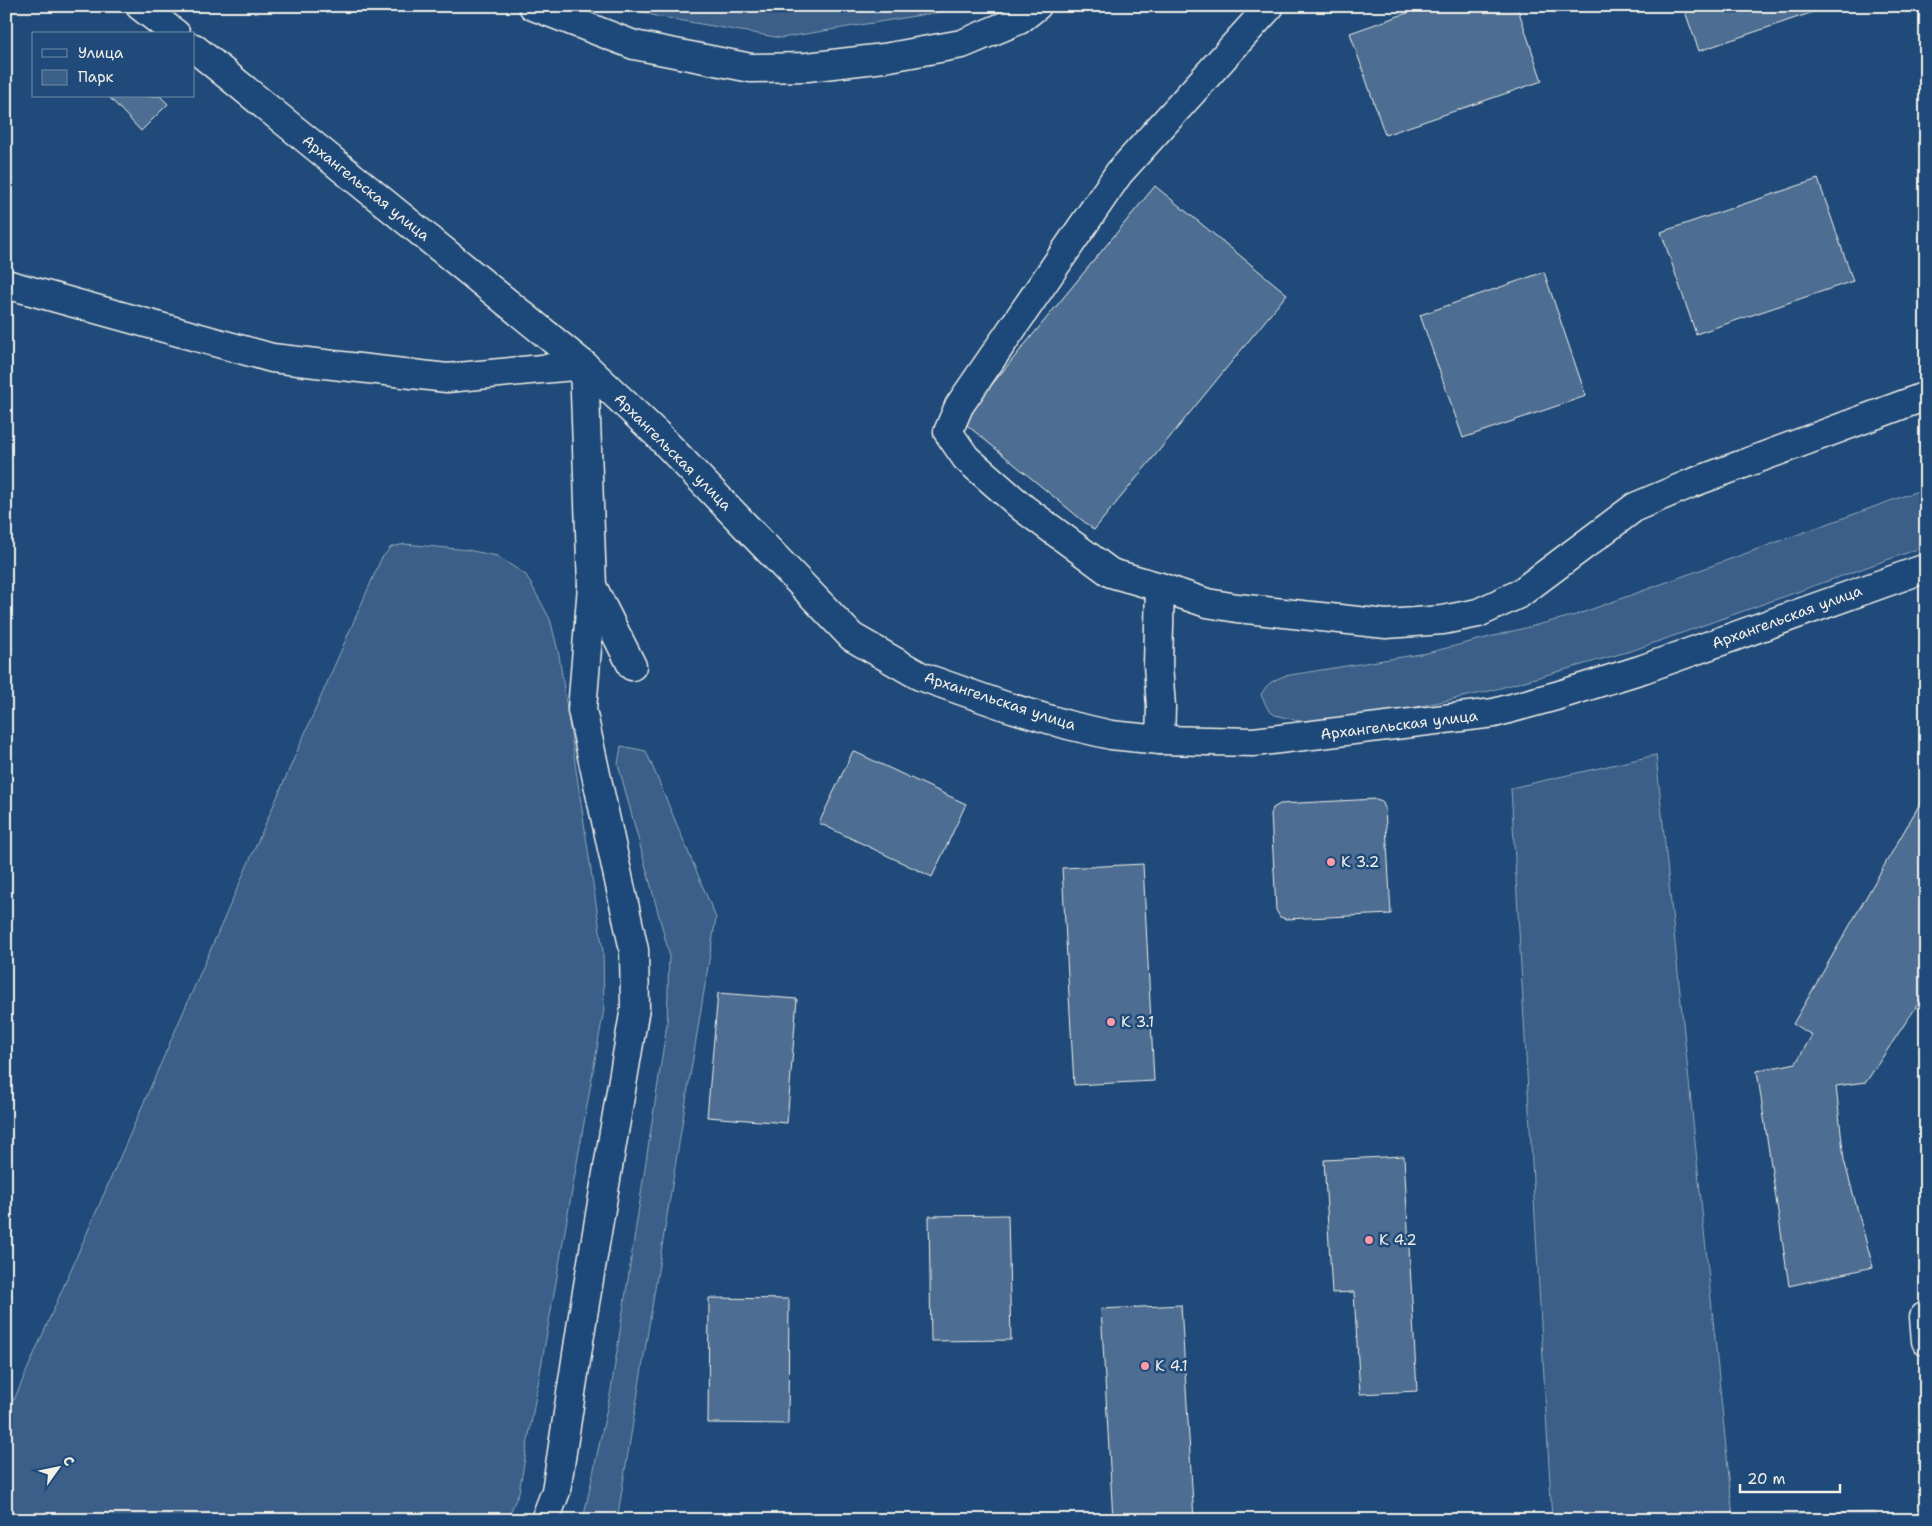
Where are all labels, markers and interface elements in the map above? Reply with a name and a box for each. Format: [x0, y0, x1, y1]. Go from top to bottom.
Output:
legend [32, 32, 195, 98]
text: Улица [78, 43, 124, 63]
text: Парк [78, 67, 114, 87]
street label: Архангельская улица [298, 130, 434, 246]
street label: Архангельская улица [610, 389, 737, 516]
street label: Архангельская улица [1709, 580, 1865, 653]
street label: Архангельская улица [922, 667, 1079, 735]
street label: Архангельская улица [1319, 705, 1479, 745]
place label: К 3.2 [1341, 852, 1379, 872]
marker: К 3.2 [1325, 856, 1337, 868]
place label: К 3.1 [1121, 1012, 1154, 1032]
marker: К 3.1 [1105, 1016, 1117, 1028]
place label: К 4.2 [1379, 1230, 1417, 1250]
marker: К 4.2 [1363, 1234, 1375, 1246]
place label: К 4.1 [1155, 1356, 1188, 1376]
marker: К 4.1 [1139, 1360, 1151, 1372]
north arrow [32, 1444, 82, 1494]
text: С [59, 1452, 79, 1469]
scale bar [1740, 1461, 1840, 1493]
text: 20 m [1747, 1469, 1786, 1489]

